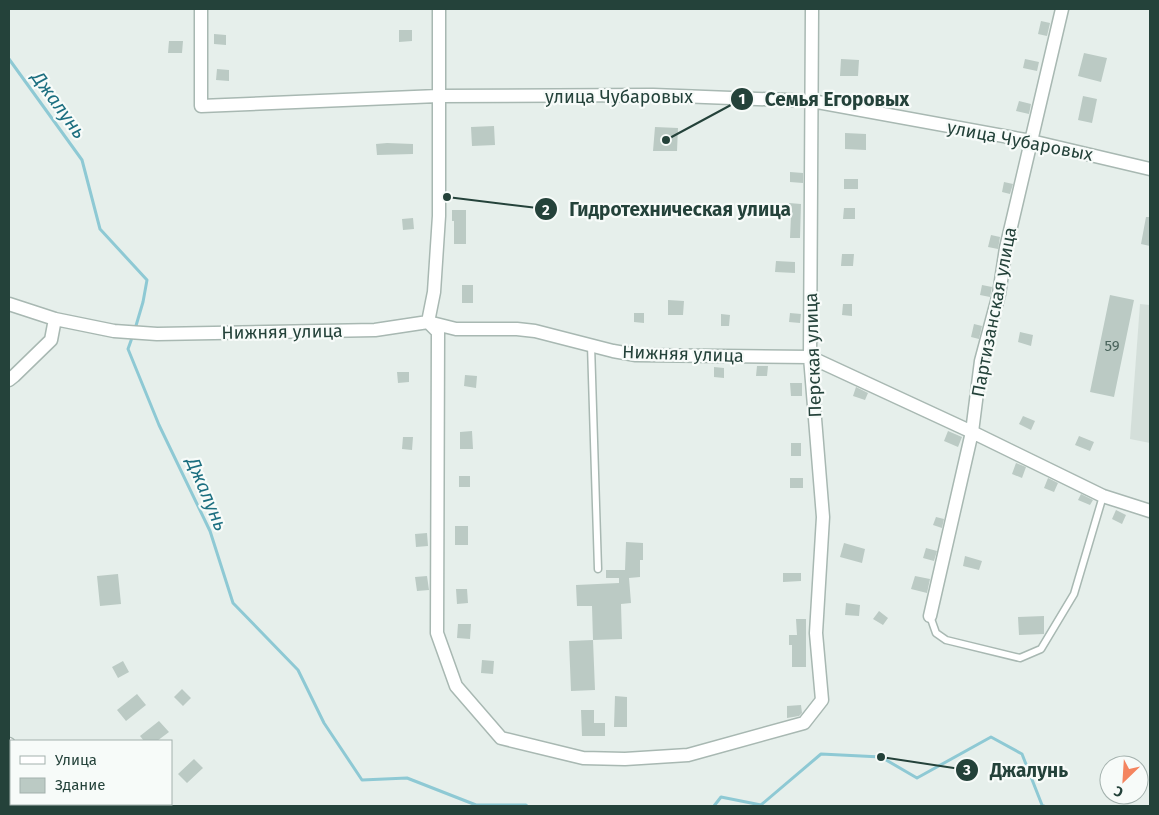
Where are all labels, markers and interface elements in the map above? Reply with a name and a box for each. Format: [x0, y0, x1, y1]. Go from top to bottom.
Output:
water label: Джалунь [26, 65, 91, 143]
callout: Семья Егоровых [730, 82, 919, 116]
street label: улица Чубаровых [545, 86, 693, 108]
text: Семья Егоровых [765, 88, 910, 111]
text: 1 [739, 90, 745, 108]
street label: улица Чубаровых [945, 116, 1095, 166]
callout: Гидротехническая улица [534, 192, 801, 226]
text: Гидротехническая улица [569, 198, 791, 221]
text: 2 [542, 201, 550, 219]
street label: Партизанская улица [967, 225, 1021, 399]
street label: Перская улица [800, 292, 826, 418]
street label: Нижняя улица [221, 320, 343, 344]
house number: 59 [1104, 337, 1120, 355]
street label: Нижняя улица [622, 341, 744, 367]
water label: Джалунь [181, 452, 233, 534]
legend [10, 740, 172, 805]
text: Улица [55, 751, 97, 769]
callout: Джалунь [955, 753, 1078, 787]
north arrow [1099, 755, 1149, 805]
text: Джалунь [989, 759, 1068, 782]
text: 3 [962, 761, 971, 779]
text: Здание [55, 776, 105, 794]
text: С [1111, 782, 1126, 801]

